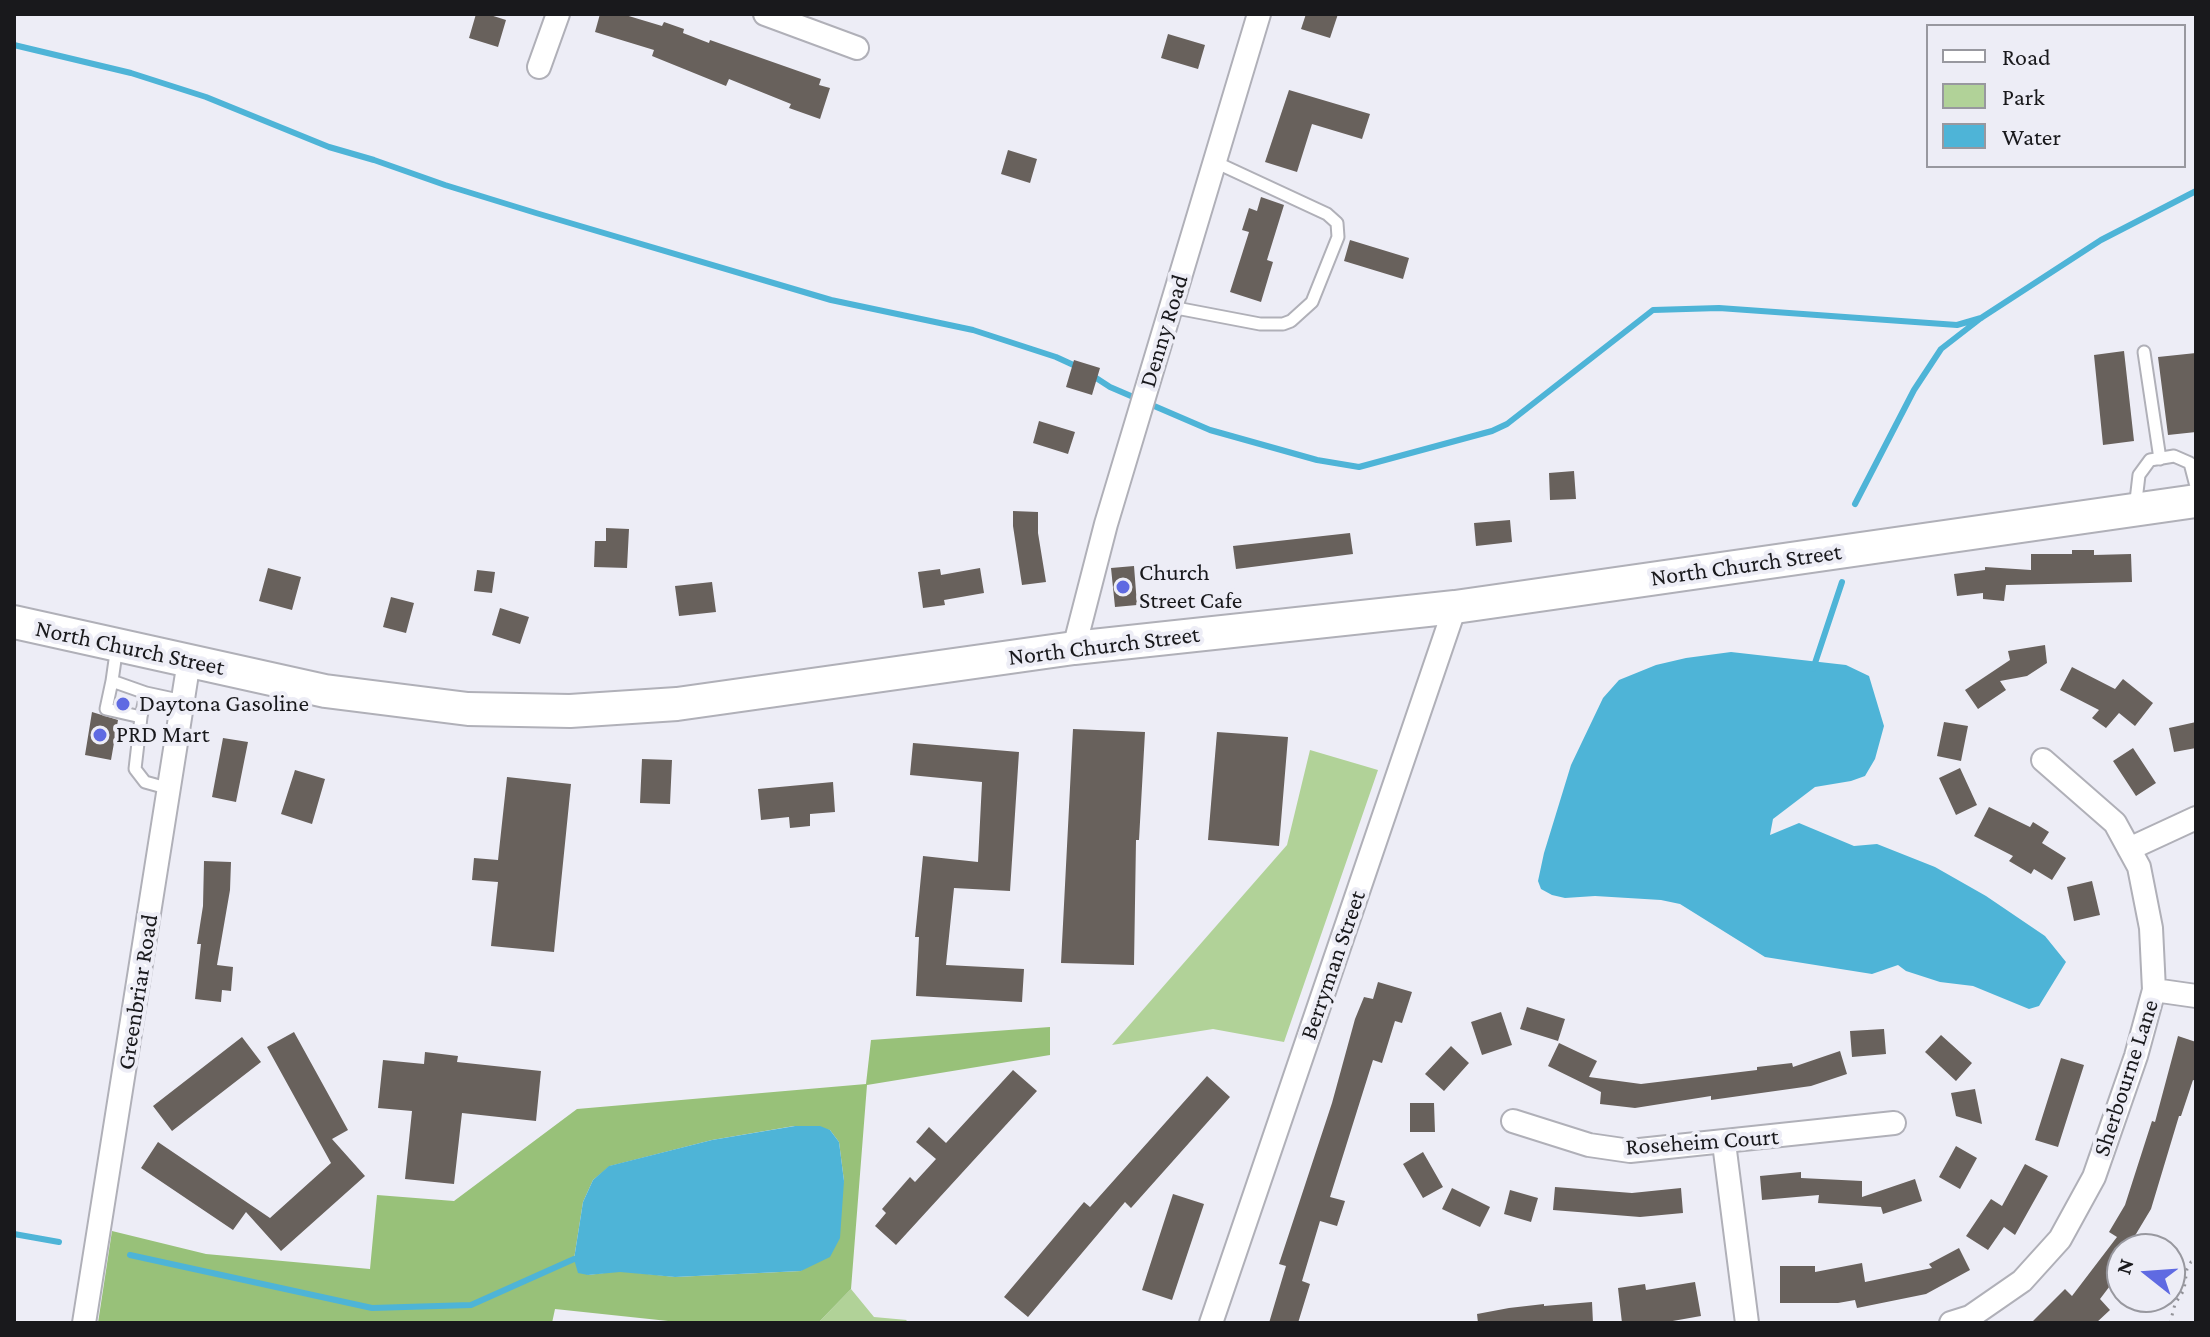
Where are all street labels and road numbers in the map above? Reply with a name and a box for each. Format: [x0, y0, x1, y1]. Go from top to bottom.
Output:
street label: Denny Road [1133, 271, 1195, 391]
street label: North Church Street [1649, 537, 1843, 593]
street label: North Church Street [33, 614, 227, 682]
street label: North Church Street [1007, 620, 1201, 672]
street label: Berryman Street [1294, 887, 1372, 1043]
street label: Greenbriar Road [111, 912, 165, 1072]
street label: Sherbourne Lane [2087, 996, 2165, 1160]
street label: Roseheim Court [1624, 1122, 1780, 1162]

